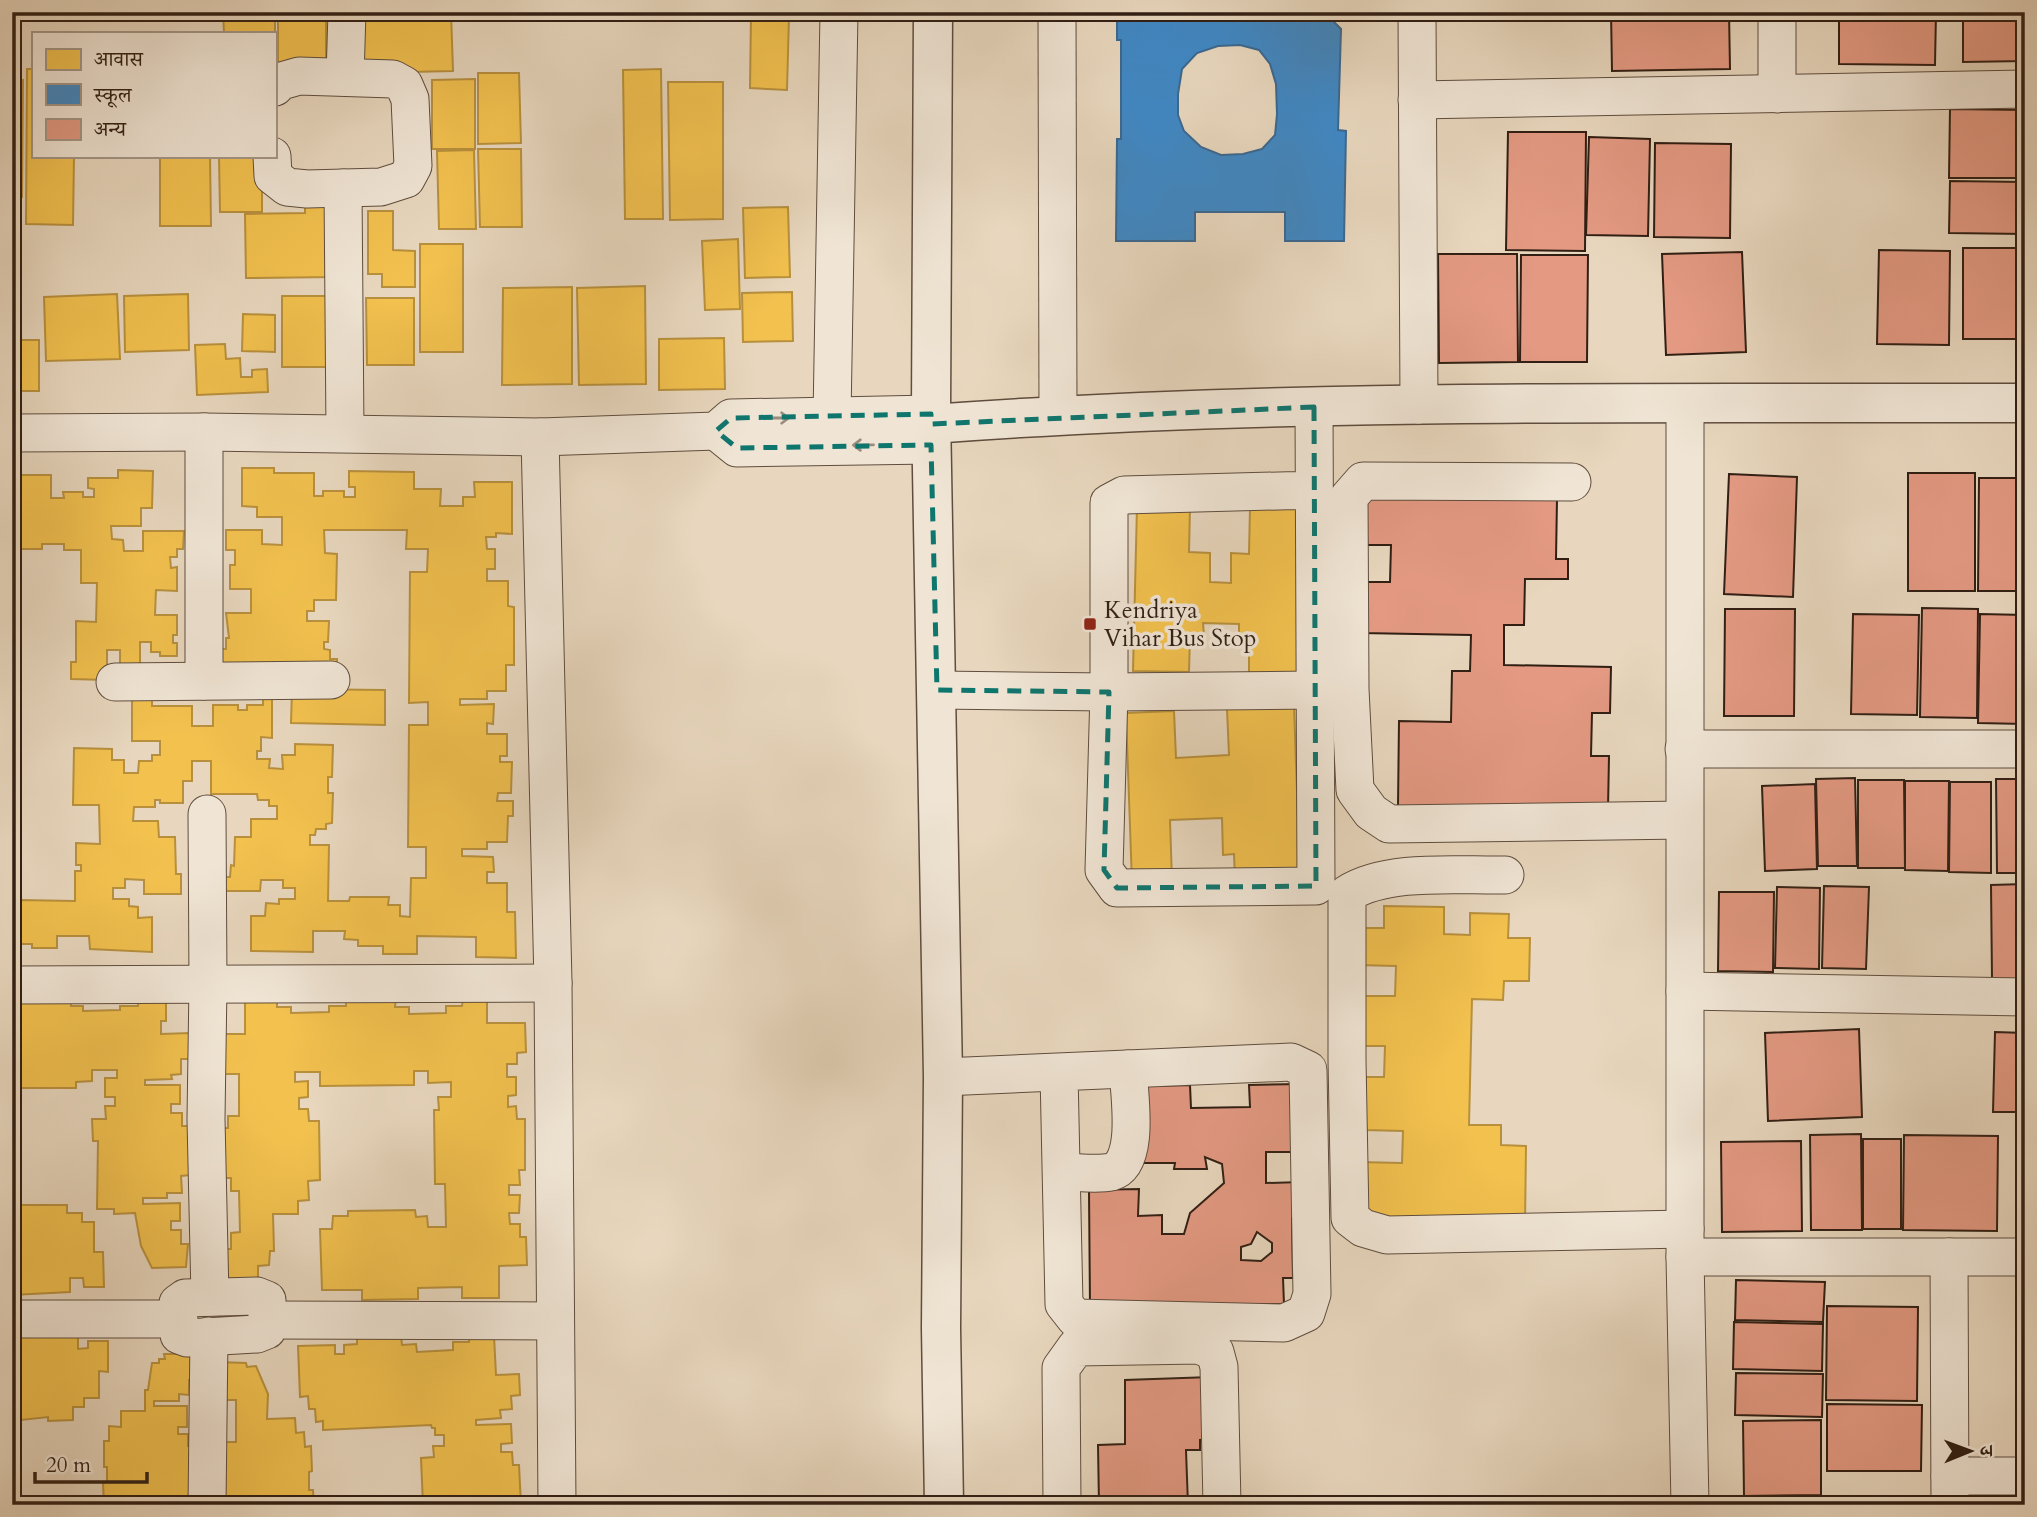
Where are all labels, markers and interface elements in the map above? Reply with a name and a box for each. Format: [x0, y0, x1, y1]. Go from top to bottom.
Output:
legend [32, 32, 276, 158]
text: आवास [94, 45, 144, 74]
text: स्कूल [93, 81, 133, 110]
text: अन्य [94, 115, 127, 144]
one-way arrow [767, 411, 790, 425]
one-way arrow [852, 439, 875, 452]
place label: Kendriya Vihar Bus Stop [1104, 594, 1256, 655]
marker: Kendriya Vihar Bus Stop [1082, 616, 1098, 632]
north arrow [1936, 1416, 2006, 1486]
scale bar [35, 1440, 147, 1484]
text: उ [1973, 1444, 1999, 1457]
text: 20 m [46, 1451, 91, 1480]

